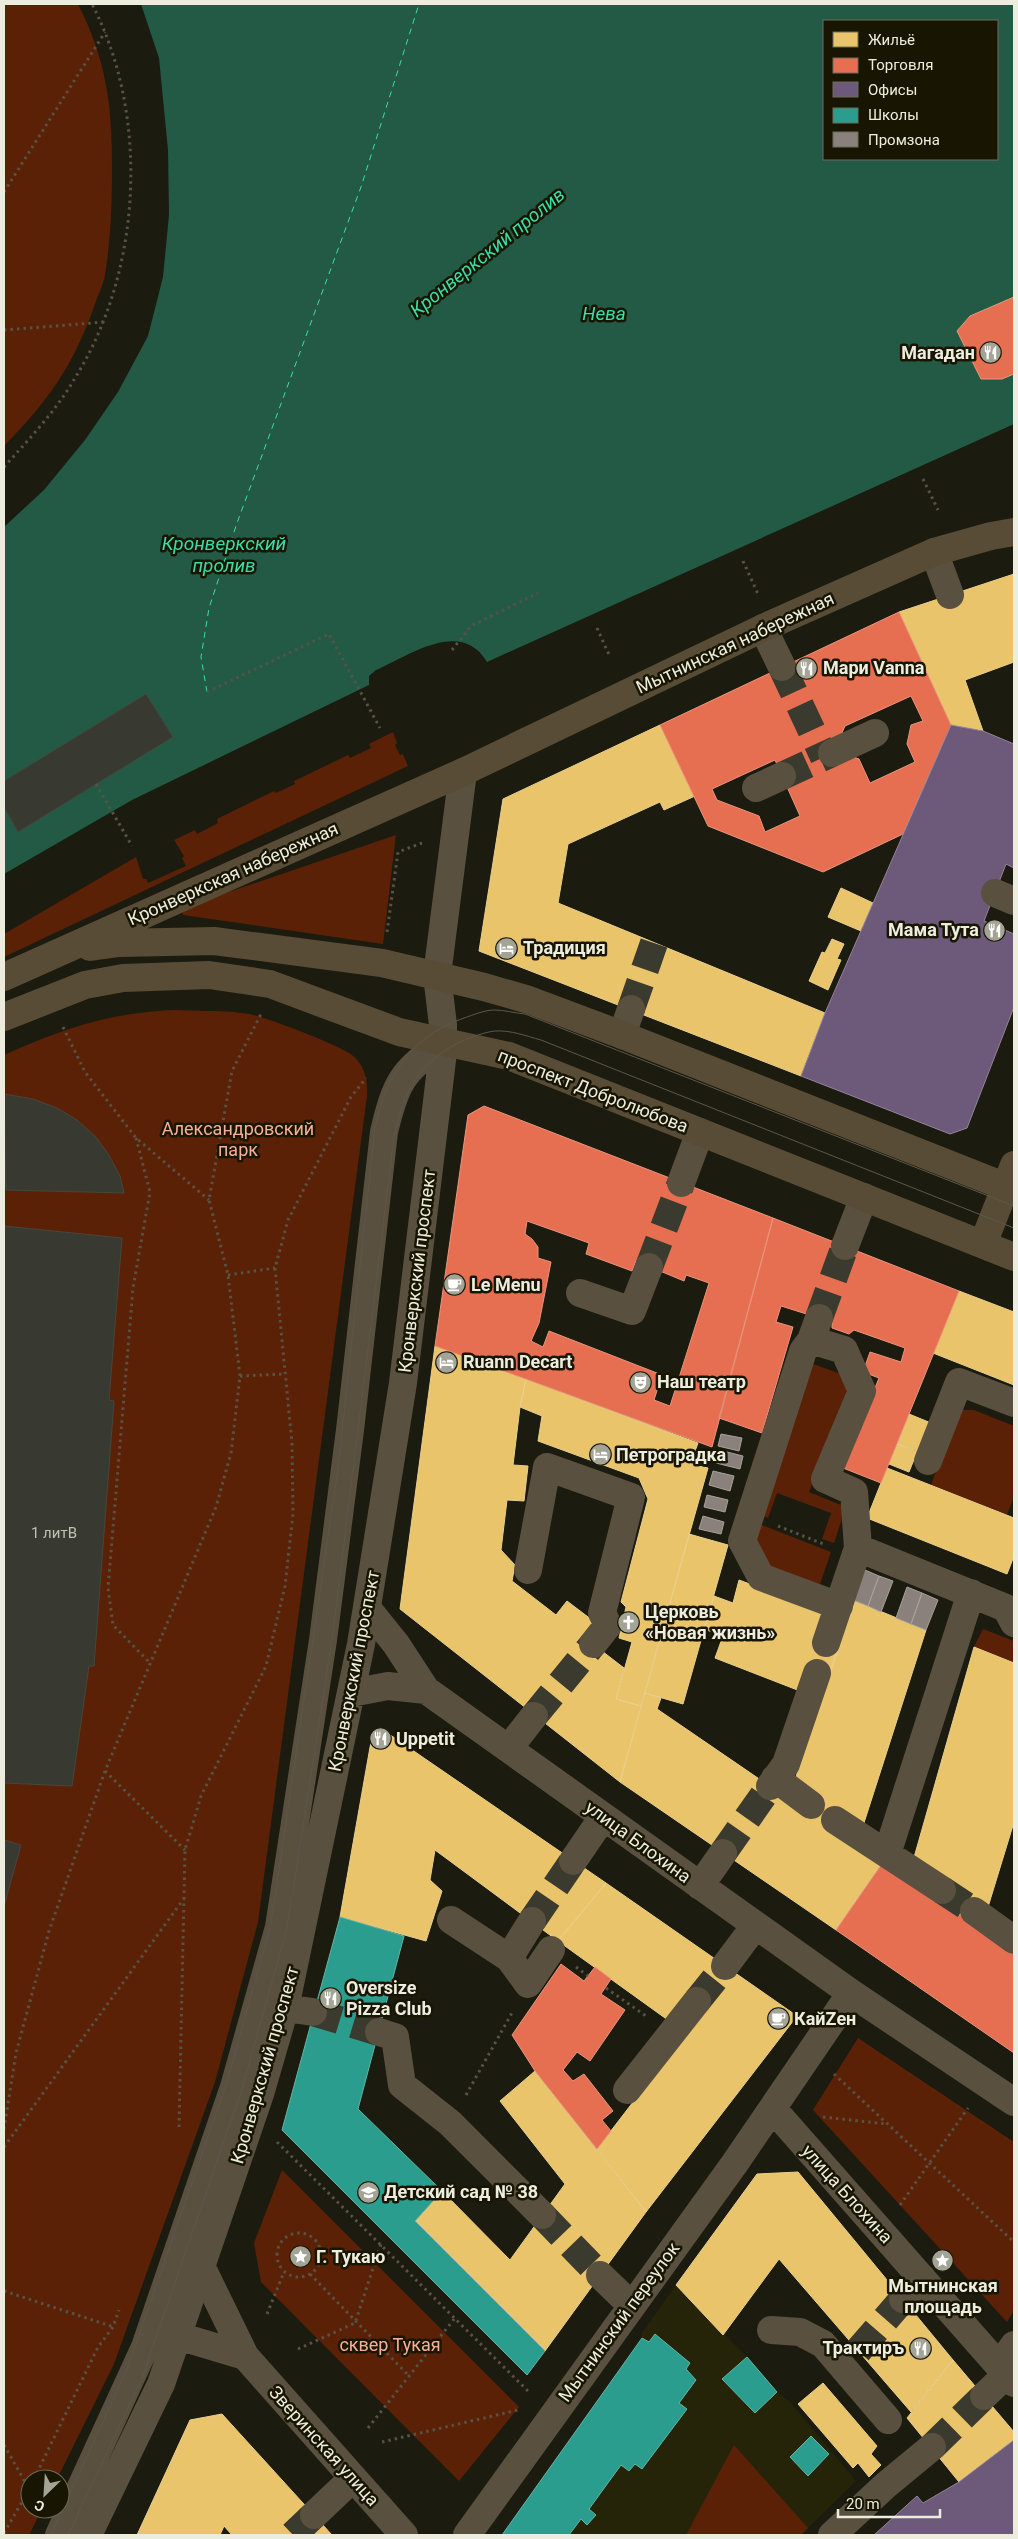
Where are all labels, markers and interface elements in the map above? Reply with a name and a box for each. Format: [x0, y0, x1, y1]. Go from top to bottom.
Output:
legend [823, 20, 998, 160]
text: Жильё [868, 31, 915, 49]
text: Торговля [868, 56, 933, 74]
text: Офисы [868, 81, 917, 99]
text: Школы [868, 106, 919, 124]
text: Промзона [868, 131, 940, 149]
water label: Кронверкский пролив [405, 183, 569, 322]
water label: Нева [582, 302, 626, 325]
restaurant icon: Магадан [979, 341, 1003, 365]
place label: Магадан [901, 342, 975, 363]
water label: Кронверкский пролив [162, 532, 287, 577]
street label: Мытнинская набережная [632, 587, 837, 698]
restaurant icon: Мари Vаnnа [795, 656, 819, 680]
place label: Мари Vаnnа [823, 657, 925, 678]
street label: Кронверкская набережная [124, 818, 341, 930]
restaurant icon: Мама Тута [983, 918, 1007, 942]
place label: Мама Тута [888, 919, 979, 940]
hotel icon: Традиция [495, 936, 519, 960]
place label: Традиция [523, 937, 606, 958]
street label: проспект Добролюбова [495, 1044, 691, 1137]
park label: Александровский парк [162, 1118, 314, 1160]
street label: Кронверкский проспект [394, 1168, 439, 1374]
cafe icon: Le Menu [443, 1273, 467, 1297]
place label: Le Menu [471, 1274, 541, 1295]
hotel icon: Ruann Decart [435, 1350, 459, 1374]
place label: Ruann Decart [463, 1351, 572, 1372]
theatre icon: Наш театр [629, 1370, 653, 1394]
place label: Наш театр [657, 1371, 746, 1392]
hotel icon: Петроградка [588, 1443, 612, 1467]
place label: Петроградка [616, 1444, 727, 1465]
house number: 1 литВ [31, 1524, 77, 1542]
street label: Кронверкский проспект [324, 1568, 383, 1773]
place label: Церковь «Новая жизнь» [645, 1601, 775, 1643]
church icon: Церковь «Новая жизнь» [617, 1610, 641, 1634]
restaurant icon: Uppetit [368, 1727, 392, 1751]
place label: Uppetit [396, 1728, 455, 1749]
street label: улица Блохина [581, 1796, 695, 1887]
street label: Кронверкский проспект [226, 1963, 303, 2166]
place label: Oversize Pizza Club [346, 1977, 432, 2019]
restaurant icon: Oversize Pizza Club [318, 1986, 342, 2010]
cafe icon: КайZен [766, 2007, 790, 2031]
place label: КайZен [794, 2008, 856, 2029]
street label: улица Блохина [798, 2140, 897, 2247]
school or university icon: Детский сад № 38 [356, 2180, 380, 2204]
place label: Детский сад № 38 [384, 2181, 538, 2202]
street label: Мытнинский переулок [554, 2238, 684, 2406]
place icon: Г. Тукаю [288, 2245, 312, 2269]
place label: Г. Тукаю [316, 2246, 386, 2267]
place icon: Мытнинская площадь [931, 2249, 955, 2273]
place label: Мытнинская площадь [888, 2275, 998, 2317]
park label: сквер Тукая [339, 2334, 441, 2355]
restaurant icon: Трактиръ [908, 2336, 932, 2360]
place label: Трактиръ [822, 2337, 904, 2358]
street label: Зверинская улица [265, 2381, 384, 2510]
north arrow [20, 2469, 70, 2519]
scale bar [838, 2486, 940, 2518]
text: 20 m [846, 2495, 880, 2513]
text: С [32, 2497, 47, 2515]

